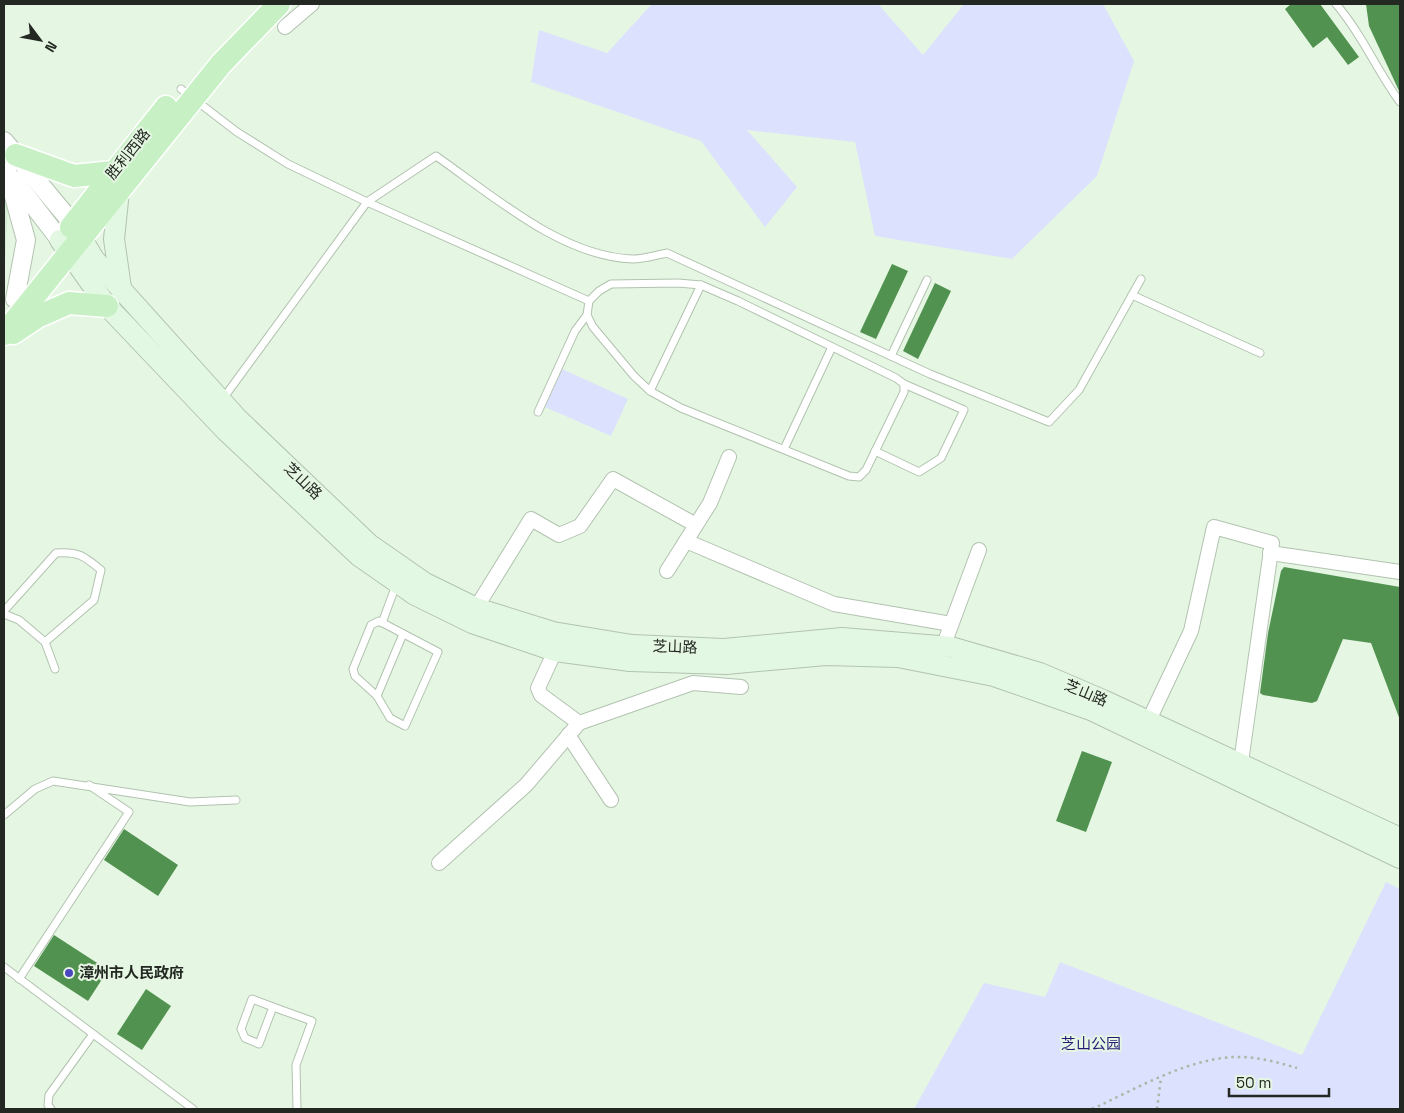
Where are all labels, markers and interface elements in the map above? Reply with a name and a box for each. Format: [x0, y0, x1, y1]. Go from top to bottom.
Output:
north arrow [15, 15, 65, 65]
text: N [41, 38, 61, 56]
street label: 胜利西路 [101, 124, 154, 183]
street label: 芝山路 [281, 458, 326, 503]
street label: 芝山路 [652, 636, 698, 657]
street label: 芝山路 [1062, 675, 1111, 710]
place label: 漳州市人民政府 [79, 963, 184, 982]
marker: 漳州市人民政府 [63, 967, 75, 979]
park label: 芝山公园 [1061, 1034, 1121, 1053]
scale bar [1229, 1066, 1329, 1098]
text: 50 m [1236, 1073, 1271, 1092]

